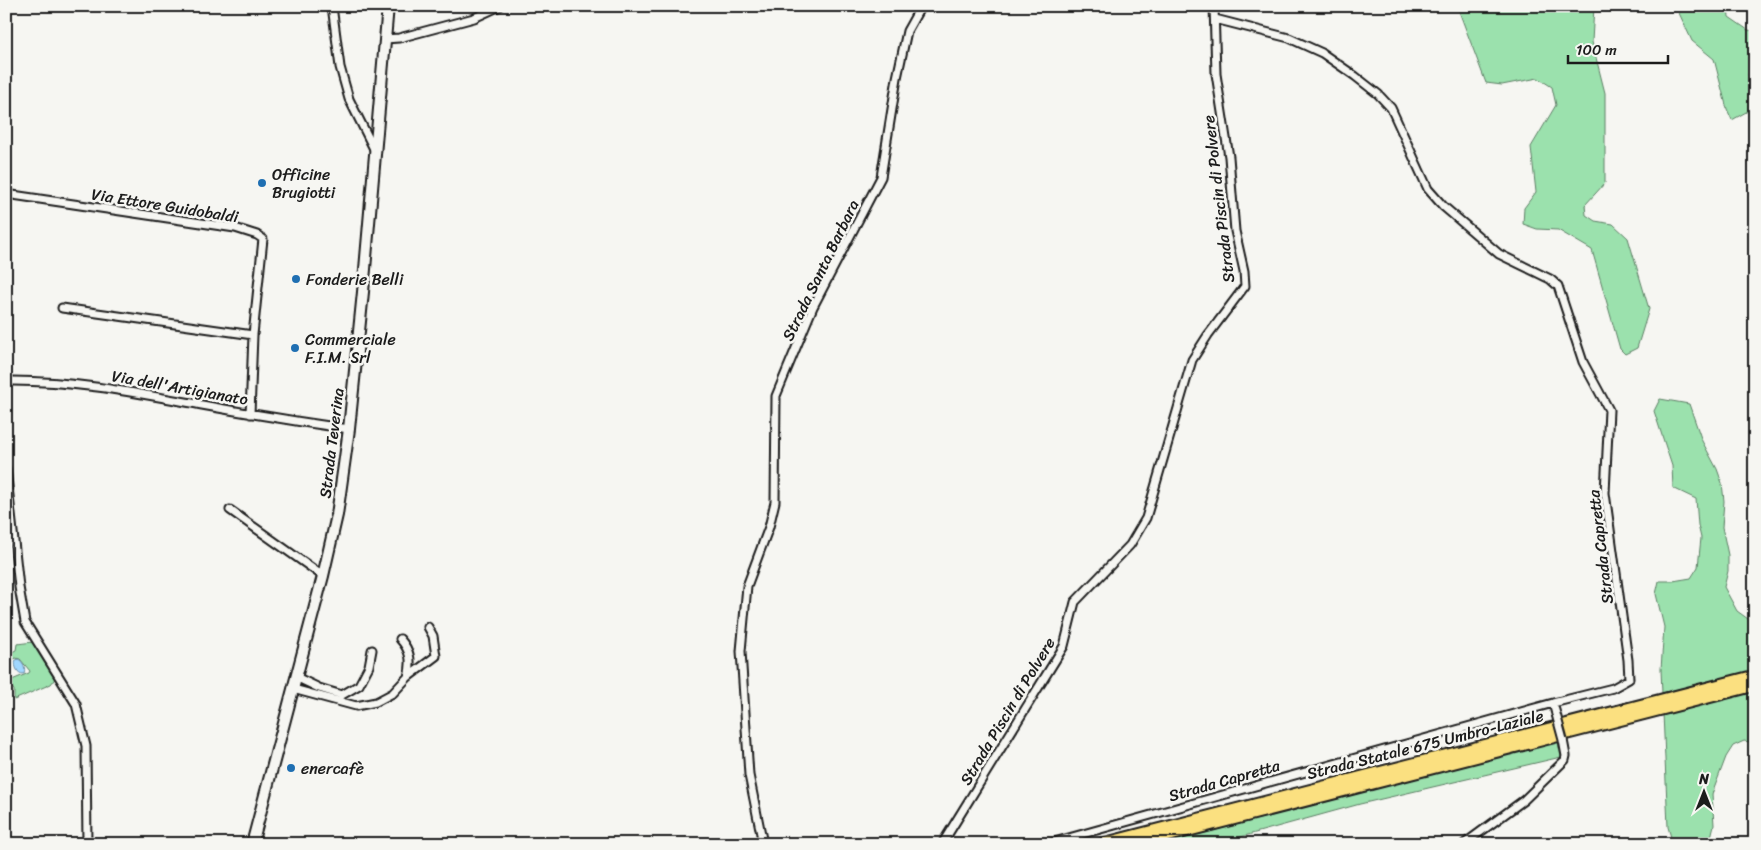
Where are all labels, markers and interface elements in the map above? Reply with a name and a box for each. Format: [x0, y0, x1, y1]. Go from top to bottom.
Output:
scale bar [1568, 32, 1668, 64]
text: 100 m [1576, 37, 1617, 63]
street label: Strada Piscin di Polvere [1194, 113, 1243, 284]
place label: Officine Brugiotti [272, 160, 336, 207]
marker: Officine Brugiotti [256, 177, 268, 189]
street label: Via Ettore Guidobaldi [89, 180, 241, 232]
street label: Strada Santa Barbara [774, 194, 867, 346]
place label: Fonderie Belli [306, 265, 404, 294]
marker: Fonderie Belli [290, 273, 302, 285]
place label: Commerciale F.I.M. Srl [305, 325, 396, 372]
marker: Commerciale F.I.M. Srl [289, 342, 301, 354]
street label: Via dell'Artigianato [109, 361, 250, 414]
street label: Strada Teverina [310, 386, 353, 500]
street label: Strada Capretta [1579, 487, 1622, 606]
street label: Strada Piscin di Polvere [952, 632, 1063, 791]
street label: Strada Statale 675 Umbro-Laziale [1304, 701, 1547, 788]
street label: Strada Capretta [1165, 750, 1284, 810]
place label: enercafè [301, 754, 364, 783]
marker: enercafè [285, 762, 297, 774]
text: N [1698, 767, 1709, 792]
north arrow [1678, 768, 1728, 818]

